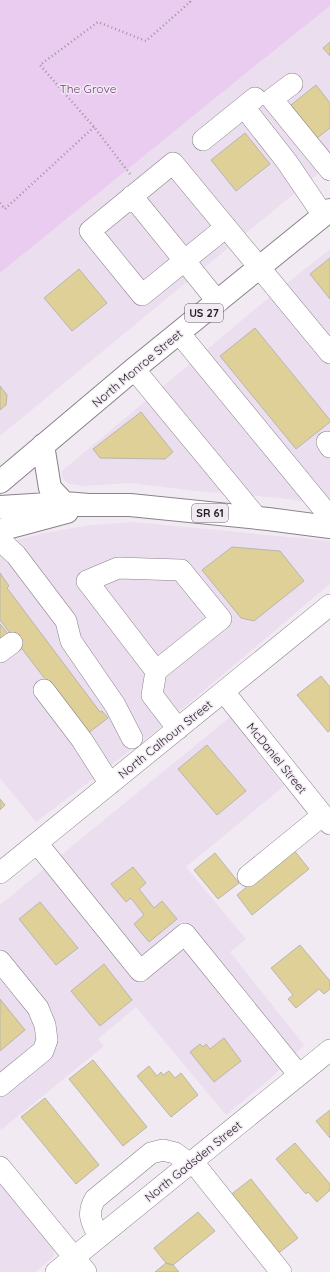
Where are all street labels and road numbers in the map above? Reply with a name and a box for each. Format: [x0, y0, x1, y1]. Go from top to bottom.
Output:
road number: US 27 [185, 304, 223, 322]
street label: North Monroe Street [89, 326, 185, 410]
road number: SR 61 [192, 504, 228, 522]
street label: North Calhoun Street [115, 696, 215, 782]
street label: McDaniel Street [244, 719, 310, 797]
street label: North Gadsden Street [141, 1117, 245, 1205]

